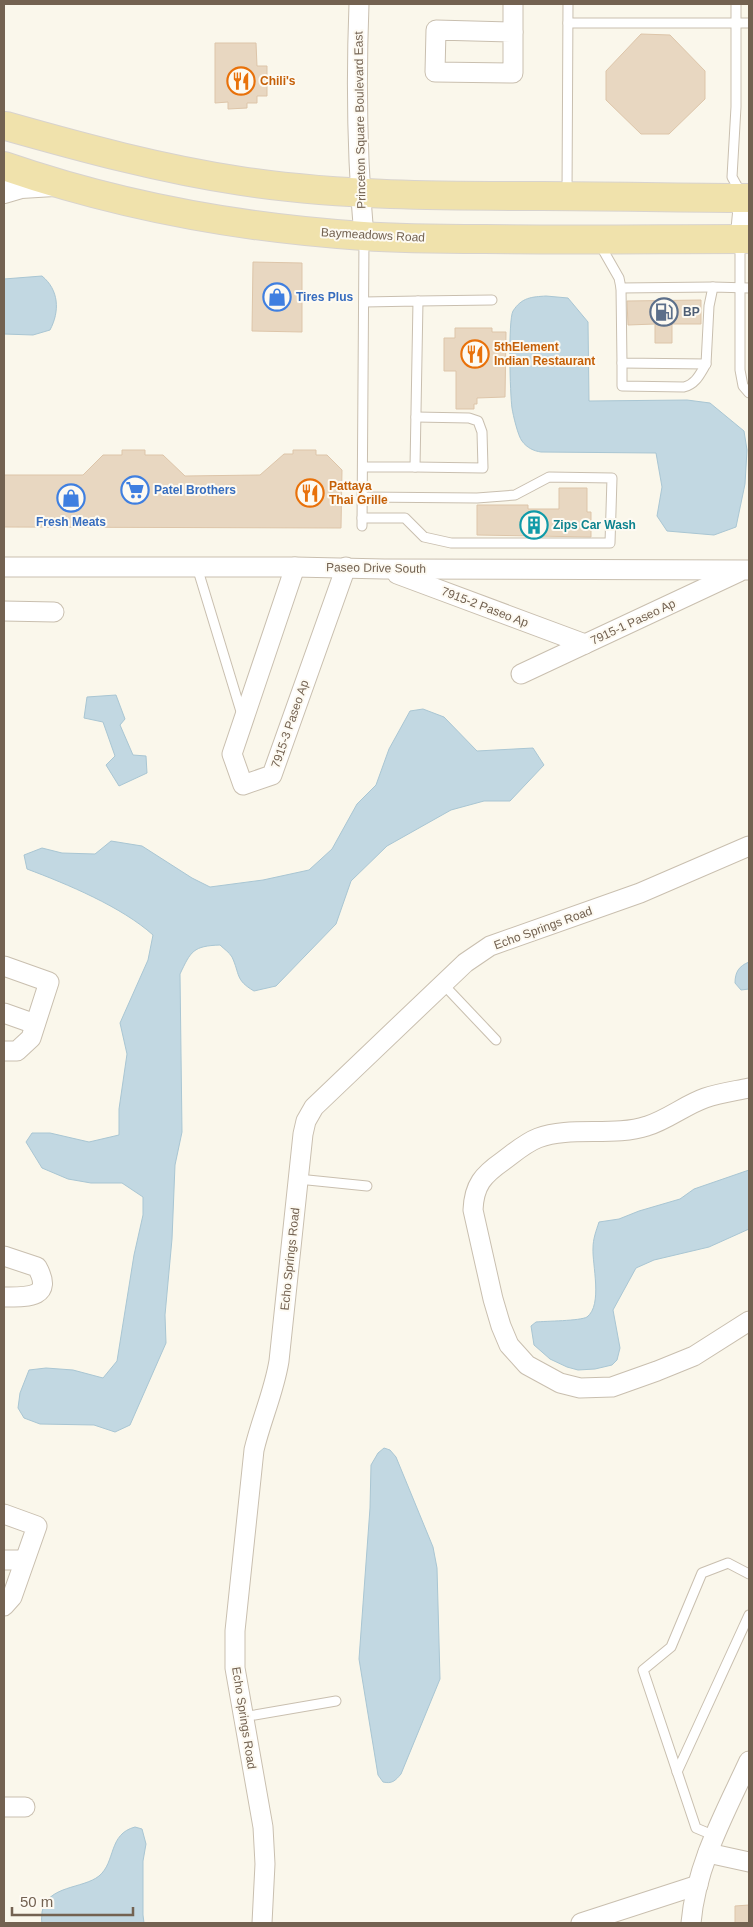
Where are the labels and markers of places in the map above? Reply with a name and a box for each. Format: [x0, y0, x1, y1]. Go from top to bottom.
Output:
restaurant icon: Chili's [226, 66, 256, 96]
place label: Chili's [260, 74, 296, 88]
shop icon: Tires Plus [262, 282, 292, 312]
place label: Tires Plus [296, 290, 353, 304]
fuel station icon: BP [649, 297, 679, 327]
place label: BP [683, 305, 700, 319]
restaurant icon: 5thElement Indian Restaurant [460, 339, 490, 369]
place label: 5thElement Indian Restaurant [494, 340, 595, 368]
supermarket icon: Patel Brothers [120, 475, 150, 505]
restaurant icon: Pattaya Thai Grille [295, 478, 325, 508]
place label: Pattaya Thai Grille [329, 479, 388, 507]
shop icon: Fresh Meats [56, 483, 86, 513]
place label: Patel Brothers [154, 483, 236, 497]
building icon: Zips Car Wash [519, 510, 549, 540]
place label: Fresh Meats [36, 515, 106, 529]
place label: Zips Car Wash [553, 518, 636, 532]

